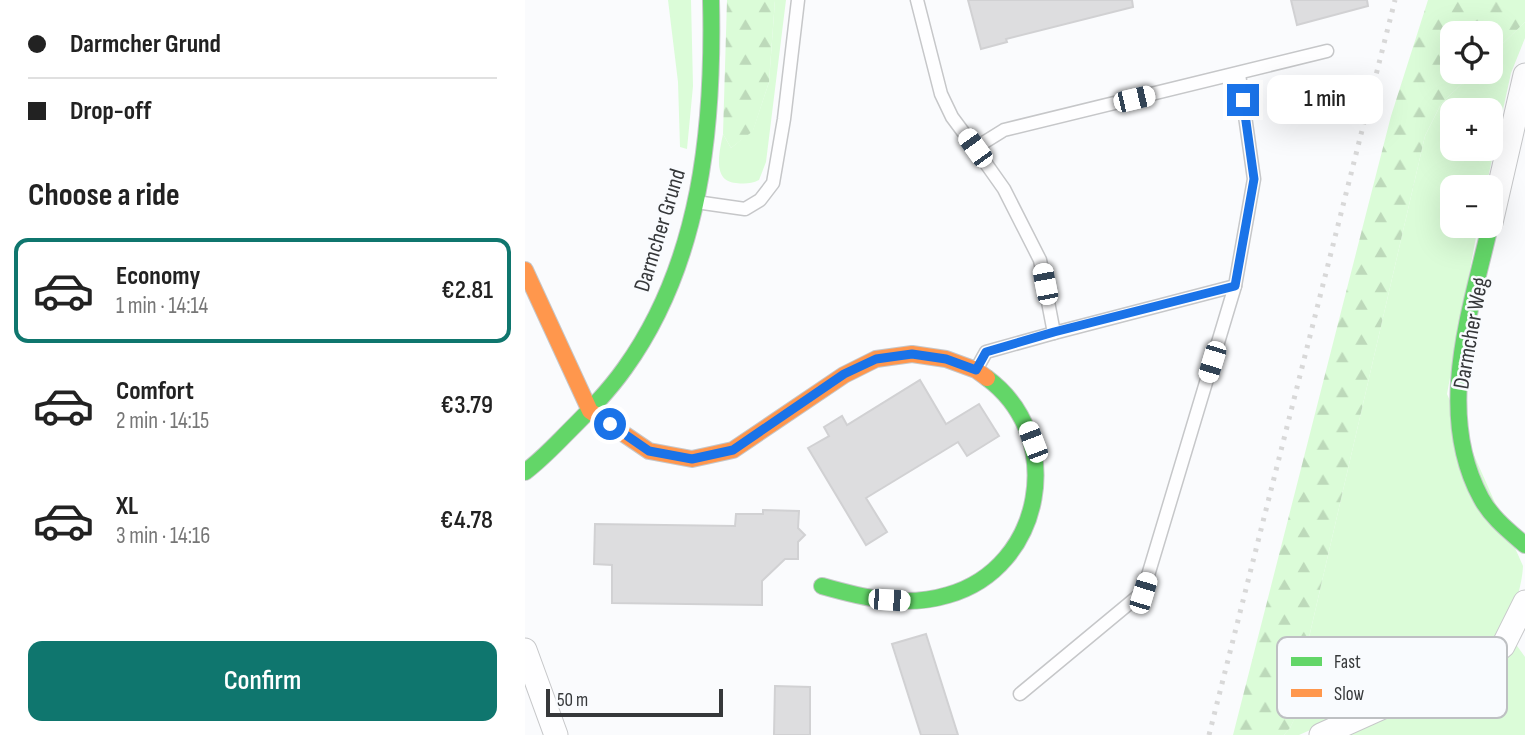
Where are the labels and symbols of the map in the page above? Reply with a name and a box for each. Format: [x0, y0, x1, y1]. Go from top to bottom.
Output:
callout: 1 min [1267, 76, 1383, 124]
car [1112, 84, 1157, 114]
route end [1227, 84, 1259, 116]
car [955, 125, 996, 171]
street label: Darmcher Grund [628, 165, 692, 295]
car [1031, 261, 1060, 307]
street label: Darmcher Weg [1447, 275, 1495, 391]
car [1196, 339, 1229, 385]
route start [594, 408, 626, 440]
car [1016, 419, 1051, 465]
car [1127, 570, 1160, 616]
car [868, 588, 911, 612]
legend [1277, 637, 1507, 718]
text: Fast [1334, 651, 1361, 674]
text: Slow [1334, 683, 1364, 706]
scale bar [546, 686, 723, 718]

